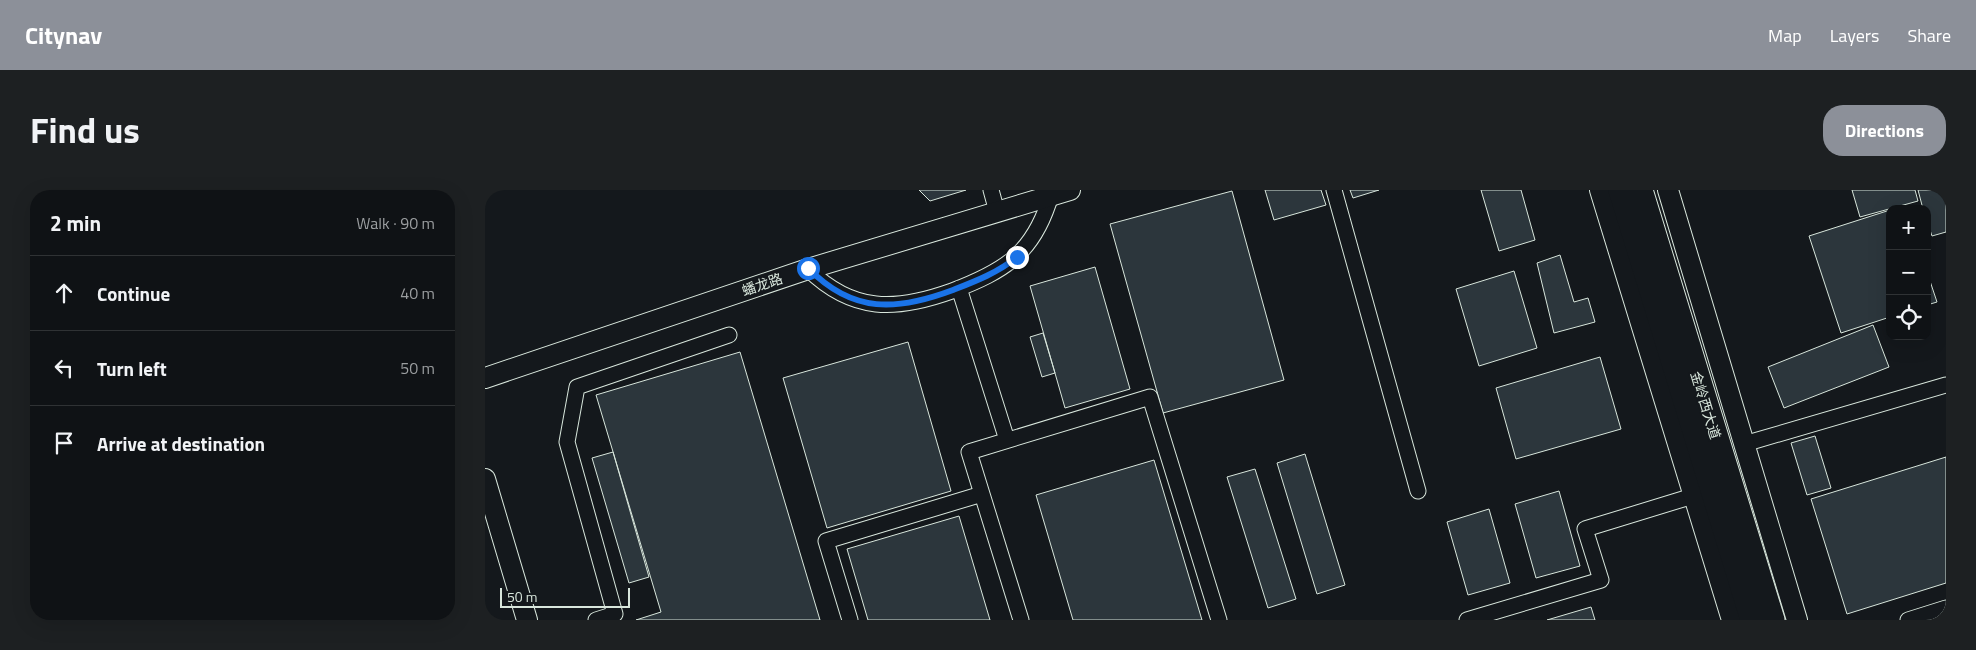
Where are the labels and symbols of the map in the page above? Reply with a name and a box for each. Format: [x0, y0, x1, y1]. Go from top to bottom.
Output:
route end [1006, 246, 1029, 269]
route start [797, 257, 820, 280]
street label: 蟠龙路 [739, 267, 785, 301]
street label: 金岭西大道 [1686, 368, 1726, 442]
scale bar [500, 585, 630, 608]

